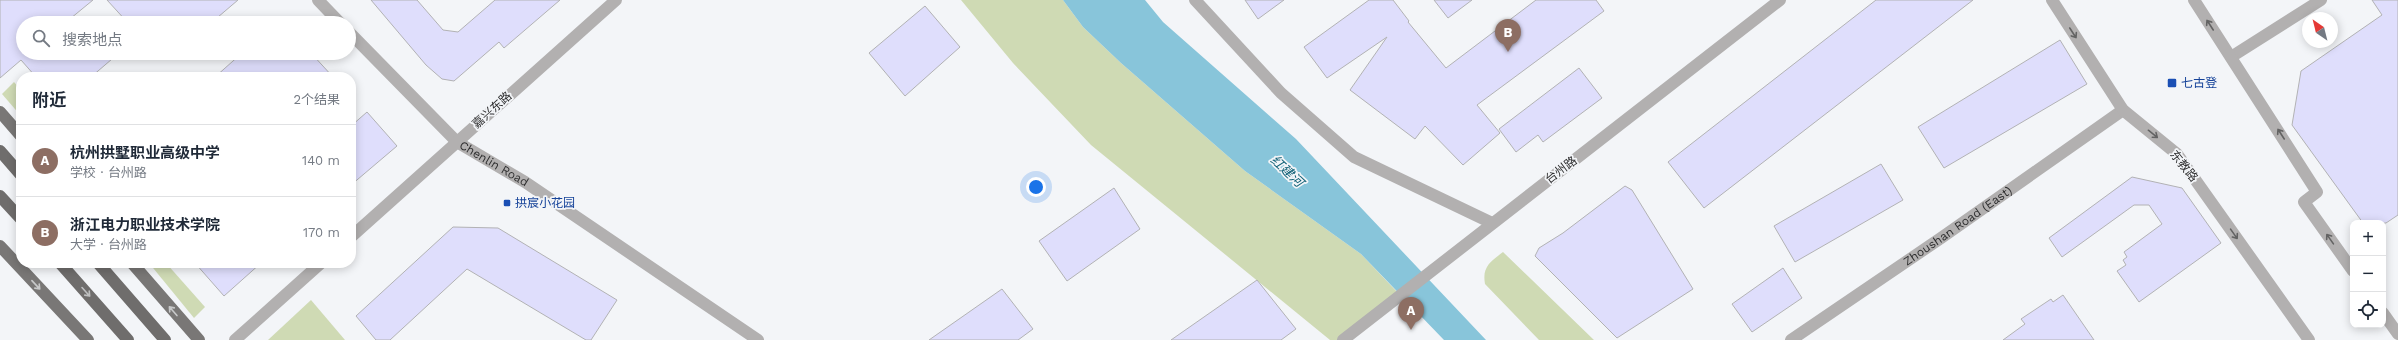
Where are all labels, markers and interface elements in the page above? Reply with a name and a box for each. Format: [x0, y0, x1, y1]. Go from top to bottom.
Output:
north arrow [2302, 12, 2338, 48]
search box [16, 16, 356, 60]
pin: B [1495, 19, 1521, 52]
one-way arrow [2206, 20, 2214, 31]
icon: search [30, 27, 52, 49]
one-way arrow [2069, 27, 2077, 38]
text: 搜索地点 [62, 31, 122, 49]
place label: 七古登 [2181, 76, 2217, 90]
marker: 七古登 [2166, 77, 2178, 89]
street label: 嘉兴东路 [469, 89, 515, 131]
text: 附近 [32, 90, 66, 110]
text: 2个结果 [293, 92, 340, 107]
one-way arrow [2276, 129, 2285, 140]
one-way arrow [2147, 130, 2158, 138]
street label: Chenlin Road [457, 138, 531, 189]
text: 杭州拱墅职业高级中学 [70, 144, 220, 162]
street label: 东教路 [2167, 148, 2201, 184]
water label: 红建河 [1268, 152, 1309, 192]
text: A [41, 153, 49, 168]
text: 140 m [302, 153, 340, 168]
street label: 台州路 [1542, 154, 1580, 186]
text: 学校 · 台州路 [70, 165, 147, 180]
your location [1026, 177, 1046, 197]
street label: Zhoushan Road (East) [1901, 183, 2015, 268]
place label: 拱宸小花园 [515, 196, 575, 210]
marker: 拱宸小花园 [502, 198, 512, 208]
text: 浙江电力职业技术学院 [70, 216, 220, 234]
map controls [2350, 220, 2386, 328]
button: + [2350, 220, 2386, 256]
text: B [41, 225, 49, 240]
text: 170 m [303, 225, 340, 240]
one-way arrow [2230, 229, 2238, 240]
one-way arrow [2326, 234, 2334, 245]
text: 大学 · 台州路 [70, 237, 147, 252]
button: − [2350, 256, 2386, 292]
one-way arrow [31, 280, 41, 290]
one-way arrow [82, 287, 91, 297]
button: locate [2350, 292, 2386, 328]
pin: A [1398, 297, 1424, 330]
one-way arrow [169, 305, 178, 316]

